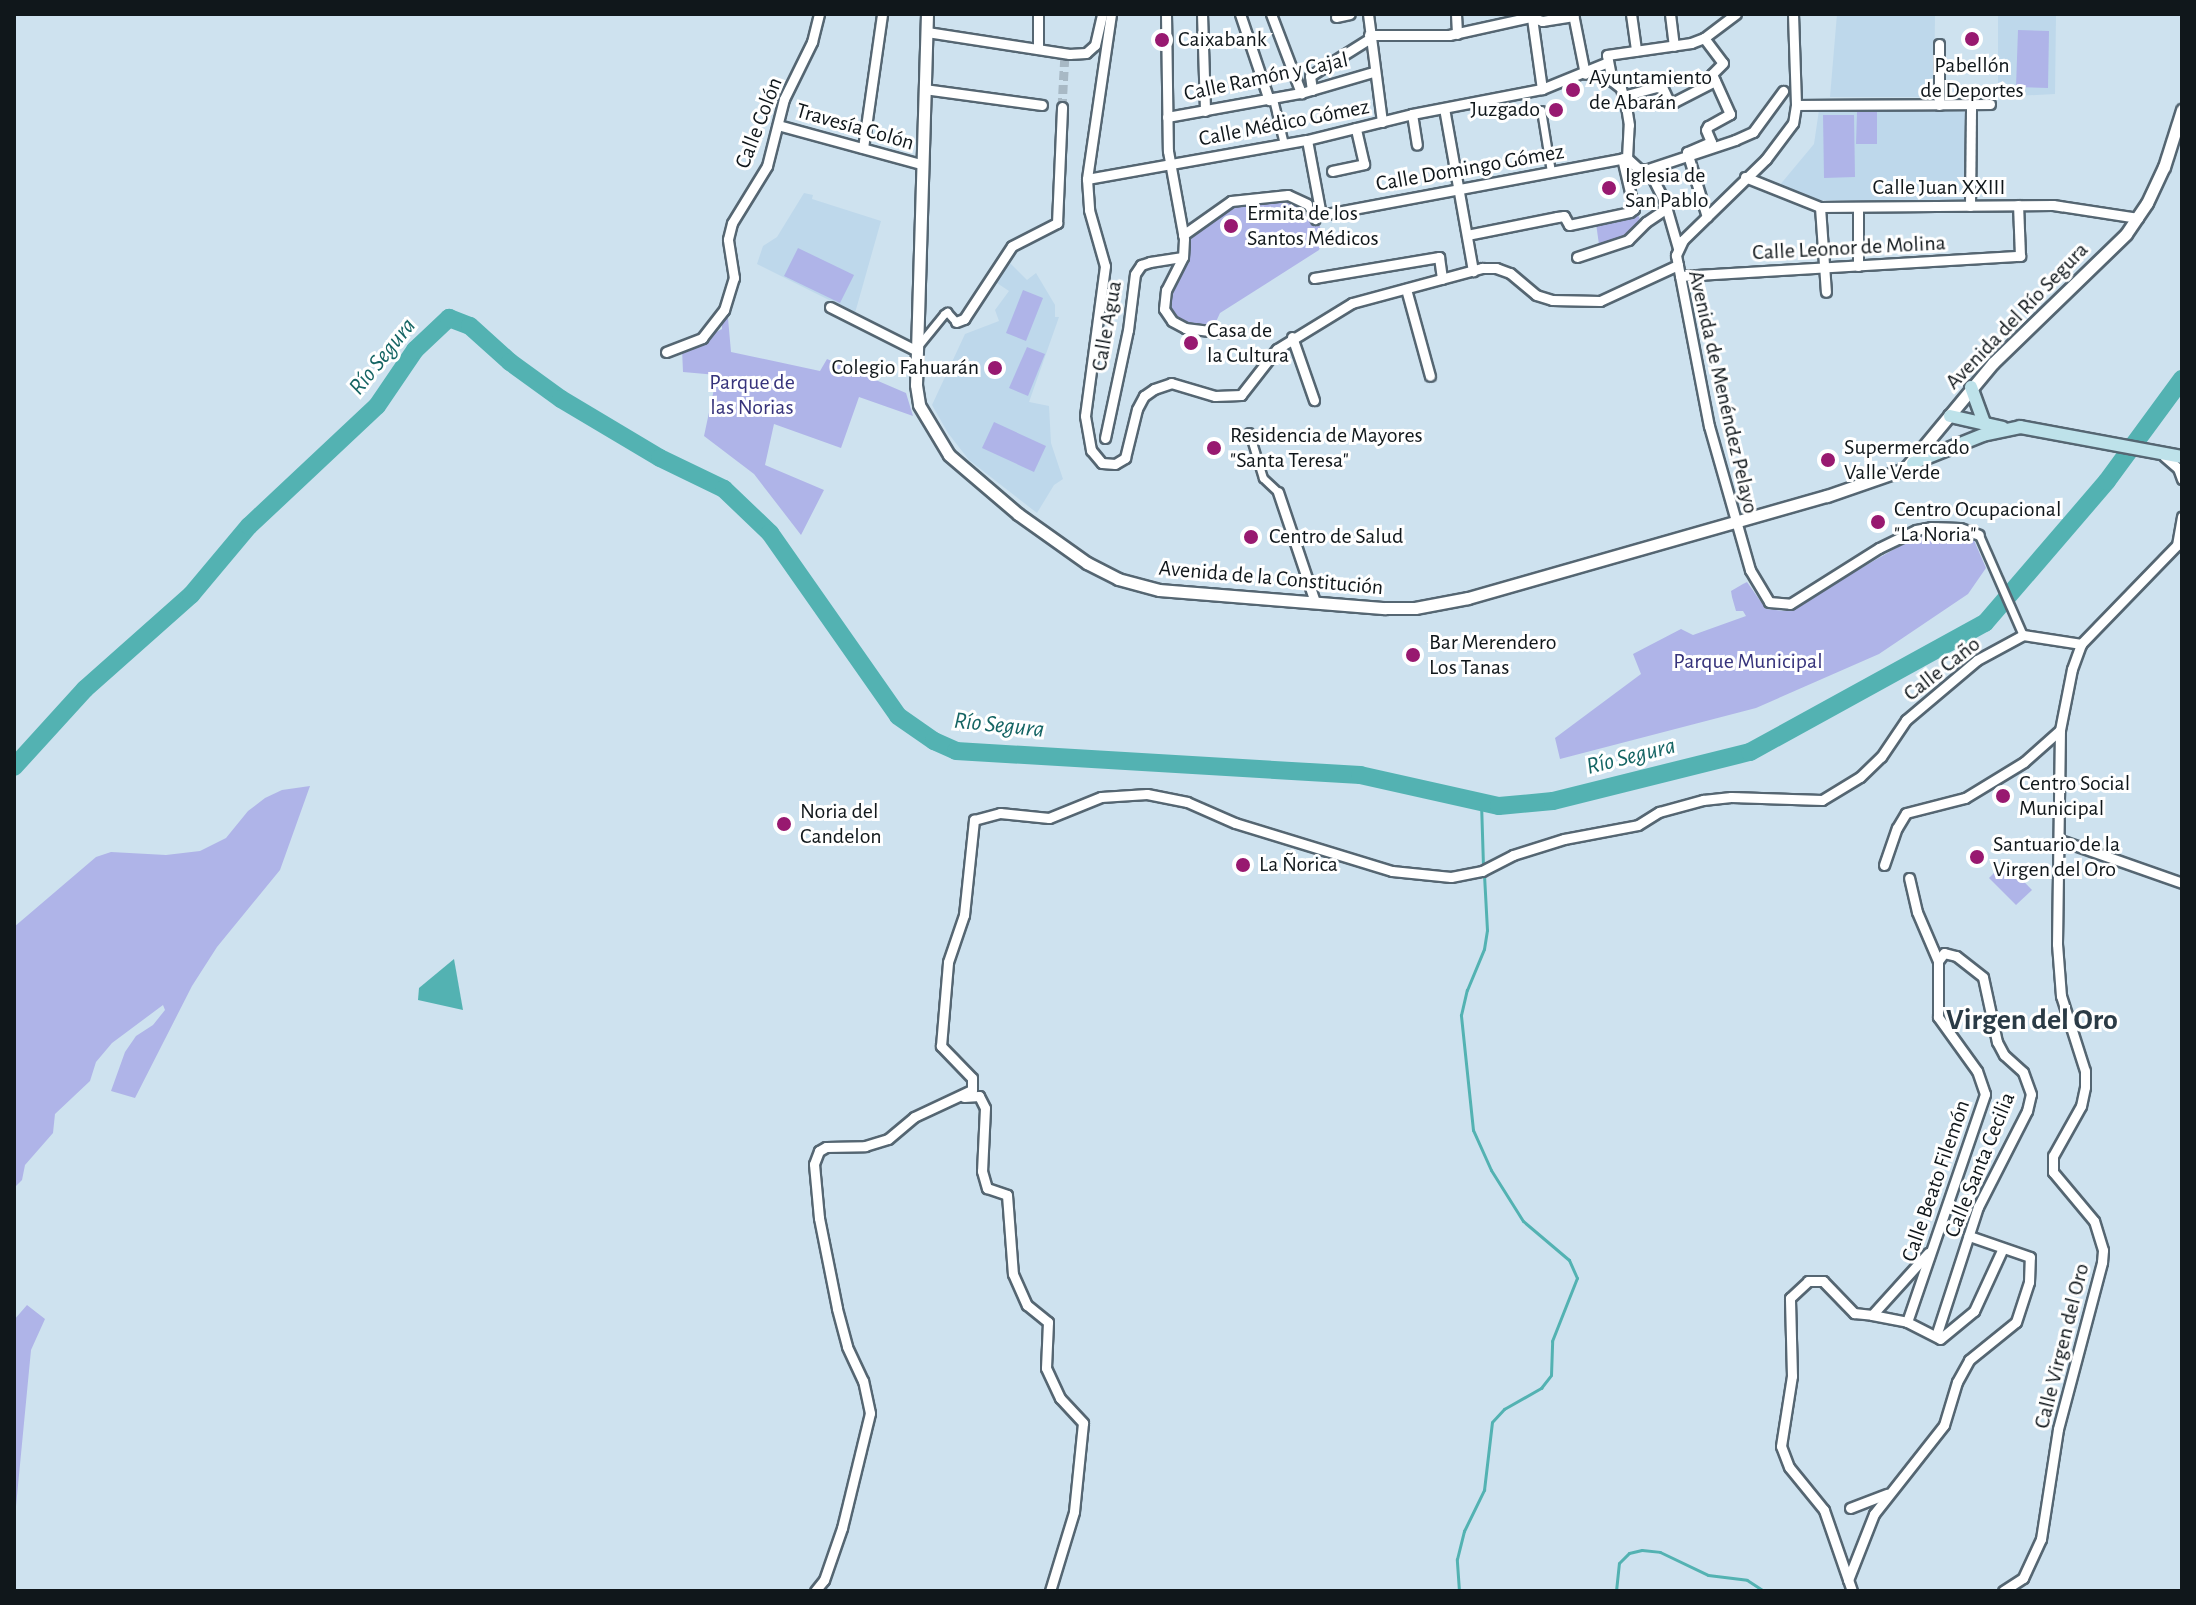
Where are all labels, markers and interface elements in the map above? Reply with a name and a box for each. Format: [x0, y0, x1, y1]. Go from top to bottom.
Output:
place label: Caixabank [1178, 27, 1267, 53]
marker: Pabellón de Deportes [1963, 30, 1981, 48]
marker: Caixabank [1153, 31, 1171, 49]
street label: Calle Ramón y Cajal [1181, 47, 1351, 107]
place label: Pabellón de Deportes [1920, 52, 2024, 104]
place label: Ayuntamiento de Abarán [1589, 64, 1712, 116]
street label: Calle Colón [730, 74, 788, 172]
marker: Ayuntamiento de Abarán [1564, 81, 1582, 99]
street label: Calle Médico Gómez [1197, 94, 1371, 152]
place label: Juzgado [1470, 97, 1540, 123]
street label: Travesía Colón [793, 98, 917, 156]
marker: Juzgado [1547, 101, 1565, 119]
street label: Calle Domingo Gómez [1374, 138, 1566, 198]
place label: Iglesia de San Pablo [1625, 162, 1708, 214]
street label: Calle Juan XXIII [1873, 175, 2005, 201]
marker: Iglesia de San Pablo [1600, 179, 1618, 197]
place label: Ermita de los Santos Médicos [1247, 200, 1379, 252]
marker: Ermita de los Santos Médicos [1222, 217, 1240, 235]
street label: Calle Leonor de Molina [1752, 230, 1946, 266]
street label: Avenida del Río Segura [1940, 237, 2094, 395]
street label: Avenida de Menéndez Pelayo [1682, 268, 1764, 516]
street label: Calle Agua [1086, 279, 1128, 373]
water label: Río Segura [343, 313, 423, 401]
place label: Casa de la Cultura [1207, 317, 1289, 368]
marker: Casa de la Cultura [1182, 334, 1200, 352]
place label: Colegio Fahuarán [832, 355, 979, 381]
marker: Colegio Fahuarán [986, 359, 1004, 377]
park label: Parque de las Norias [709, 369, 795, 420]
place label: Residencia de Mayores "Santa Teresa" [1230, 422, 1423, 474]
place label: Supermercado Valle Verde [1844, 434, 1969, 486]
marker: Residencia de Mayores "Santa Teresa" [1205, 439, 1223, 457]
marker: Supermercado Valle Verde [1819, 451, 1837, 469]
place label: Centro Ocupacional "La Noria" [1894, 496, 2061, 548]
marker: Centro Ocupacional "La Noria" [1869, 513, 1887, 531]
place label: Centro de Salud [1269, 524, 1403, 550]
marker: Centro de Salud [1240, 526, 1262, 548]
street label: Avenida de la Constitución [1158, 555, 1384, 601]
place label: Bar Merendero Los Tanas [1429, 629, 1557, 680]
street label: Calle Caño [1898, 631, 1986, 707]
marker: Bar Merendero Los Tanas [1404, 646, 1422, 664]
park label: Parque Municipal [1673, 649, 1823, 675]
water label: Río Segura [952, 707, 1046, 745]
water label: Río Segura [1583, 732, 1679, 782]
place label: Centro Social Municipal [2019, 770, 2130, 822]
marker: Centro Social Municipal [1994, 787, 2012, 805]
place label: Noria del Candelon [800, 798, 882, 850]
marker: Noria del Candelon [775, 815, 793, 833]
place label: Santuario de la Virgen del Oro [1993, 831, 2120, 882]
marker: Santuario de la Virgen del Oro [1968, 848, 1986, 866]
place label: La Ñorica [1259, 852, 1338, 878]
marker: La Ñorica [1234, 856, 1252, 874]
district label: Virgen del Oro [1946, 1002, 2118, 1038]
street label: Calle Santa Cecilia [1939, 1089, 2021, 1241]
street label: Calle Beato Filemón [1896, 1097, 1976, 1265]
street label: Calle Virgen del Oro [2029, 1261, 2095, 1431]

